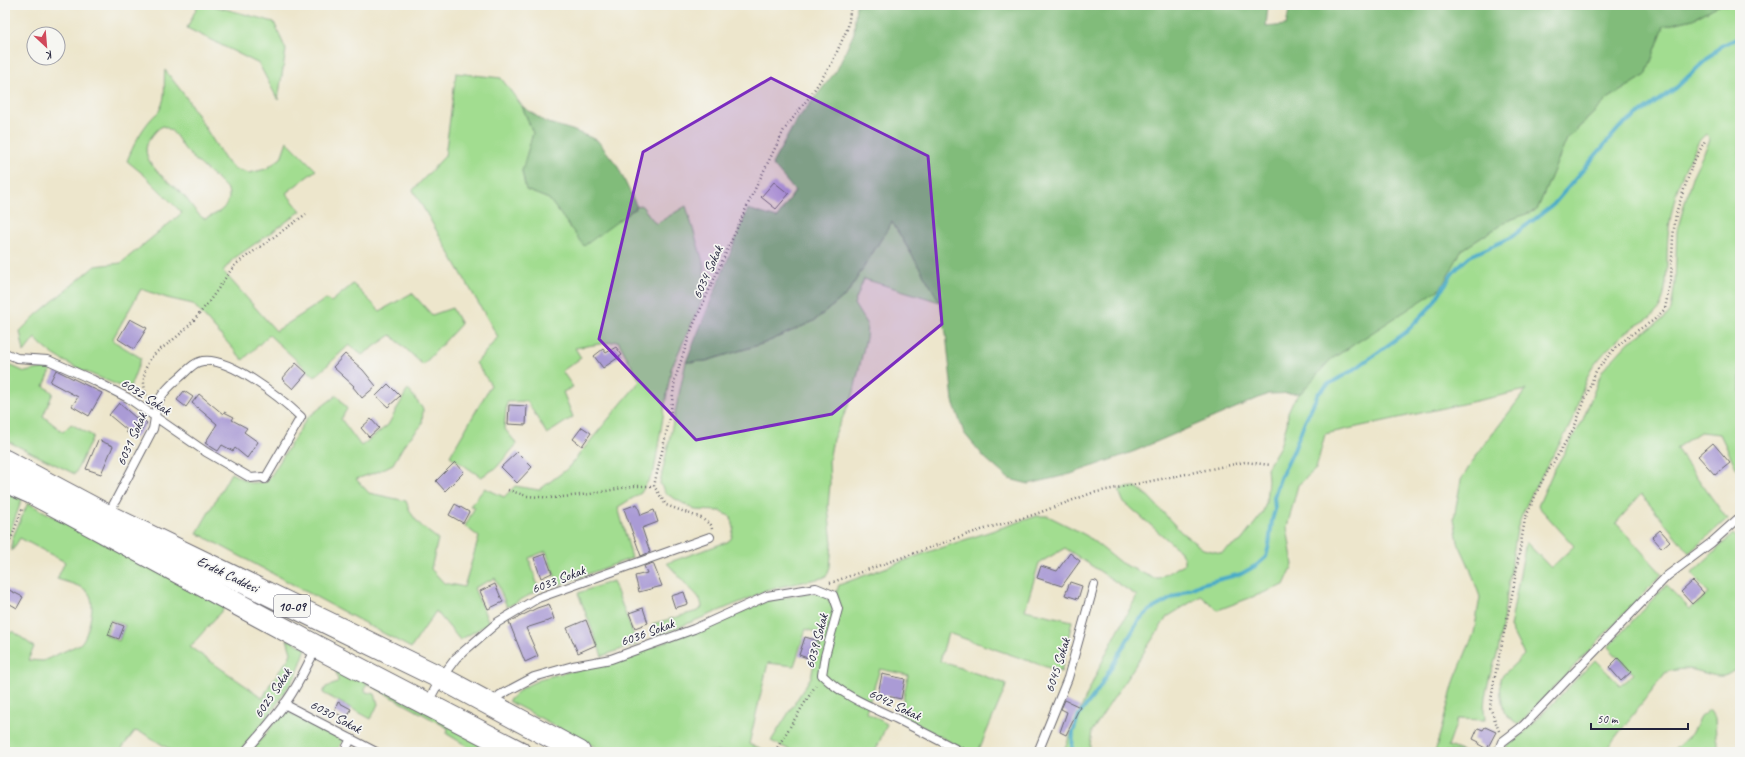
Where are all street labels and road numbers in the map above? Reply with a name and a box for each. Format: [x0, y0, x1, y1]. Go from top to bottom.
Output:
street label: 6034 Sokak [688, 242, 727, 301]
street label: 6032 Sokak [118, 374, 175, 419]
street label: 6031 Sokak [112, 409, 151, 468]
street label: Erdek Caddesi [194, 552, 263, 598]
street label: 6033 Sokak [529, 561, 588, 597]
road number: 10-09 [274, 595, 310, 617]
street label: 6039 Sokak [801, 611, 832, 670]
street label: 6036 Sokak [618, 615, 677, 650]
street label: 6045 Sokak [1041, 635, 1074, 694]
street label: 6025 Sokak [250, 665, 296, 721]
street label: 6042 Sokak [866, 685, 924, 725]
street label: 6030 Sokak [307, 696, 365, 738]

